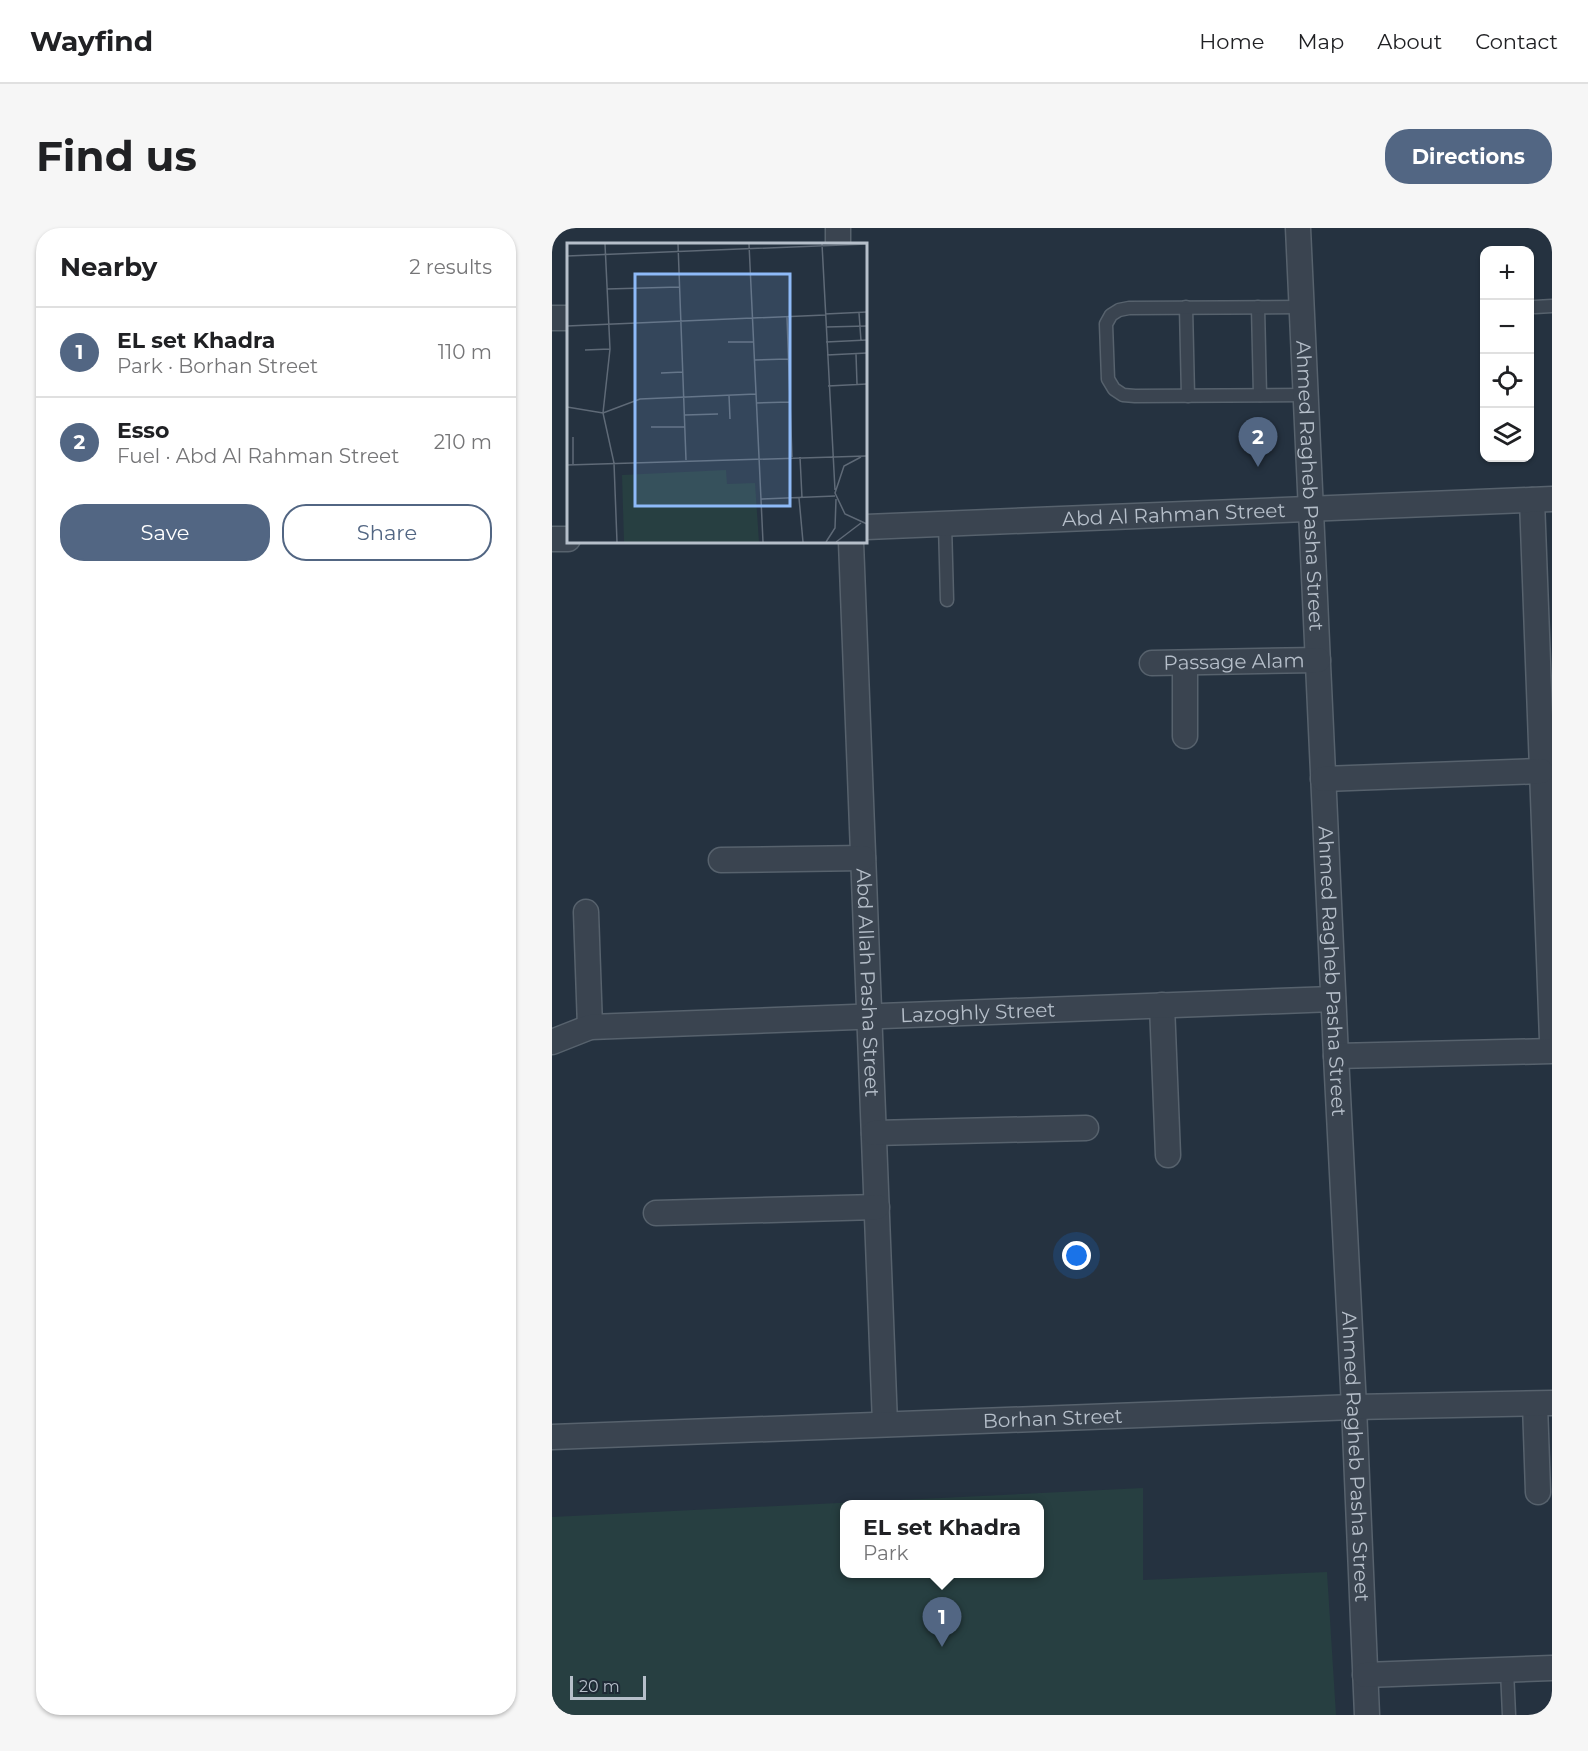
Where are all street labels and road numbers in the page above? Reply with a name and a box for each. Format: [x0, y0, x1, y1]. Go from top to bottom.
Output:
street label: Ahmed Ragheb Pasha Street [1291, 340, 1328, 632]
street label: Abd Al Rahman Street [1061, 498, 1286, 531]
street label: Passage Alam [1163, 648, 1305, 675]
street label: Ahmed Ragheb Pasha Street [1313, 825, 1351, 1117]
street label: Abd Allah Pasha Street [852, 868, 884, 1098]
street label: Lazoghly Street [900, 997, 1056, 1027]
street label: Ahmed Ragheb Pasha Street [1337, 1311, 1374, 1603]
street label: Borhan Street [982, 1404, 1123, 1433]

